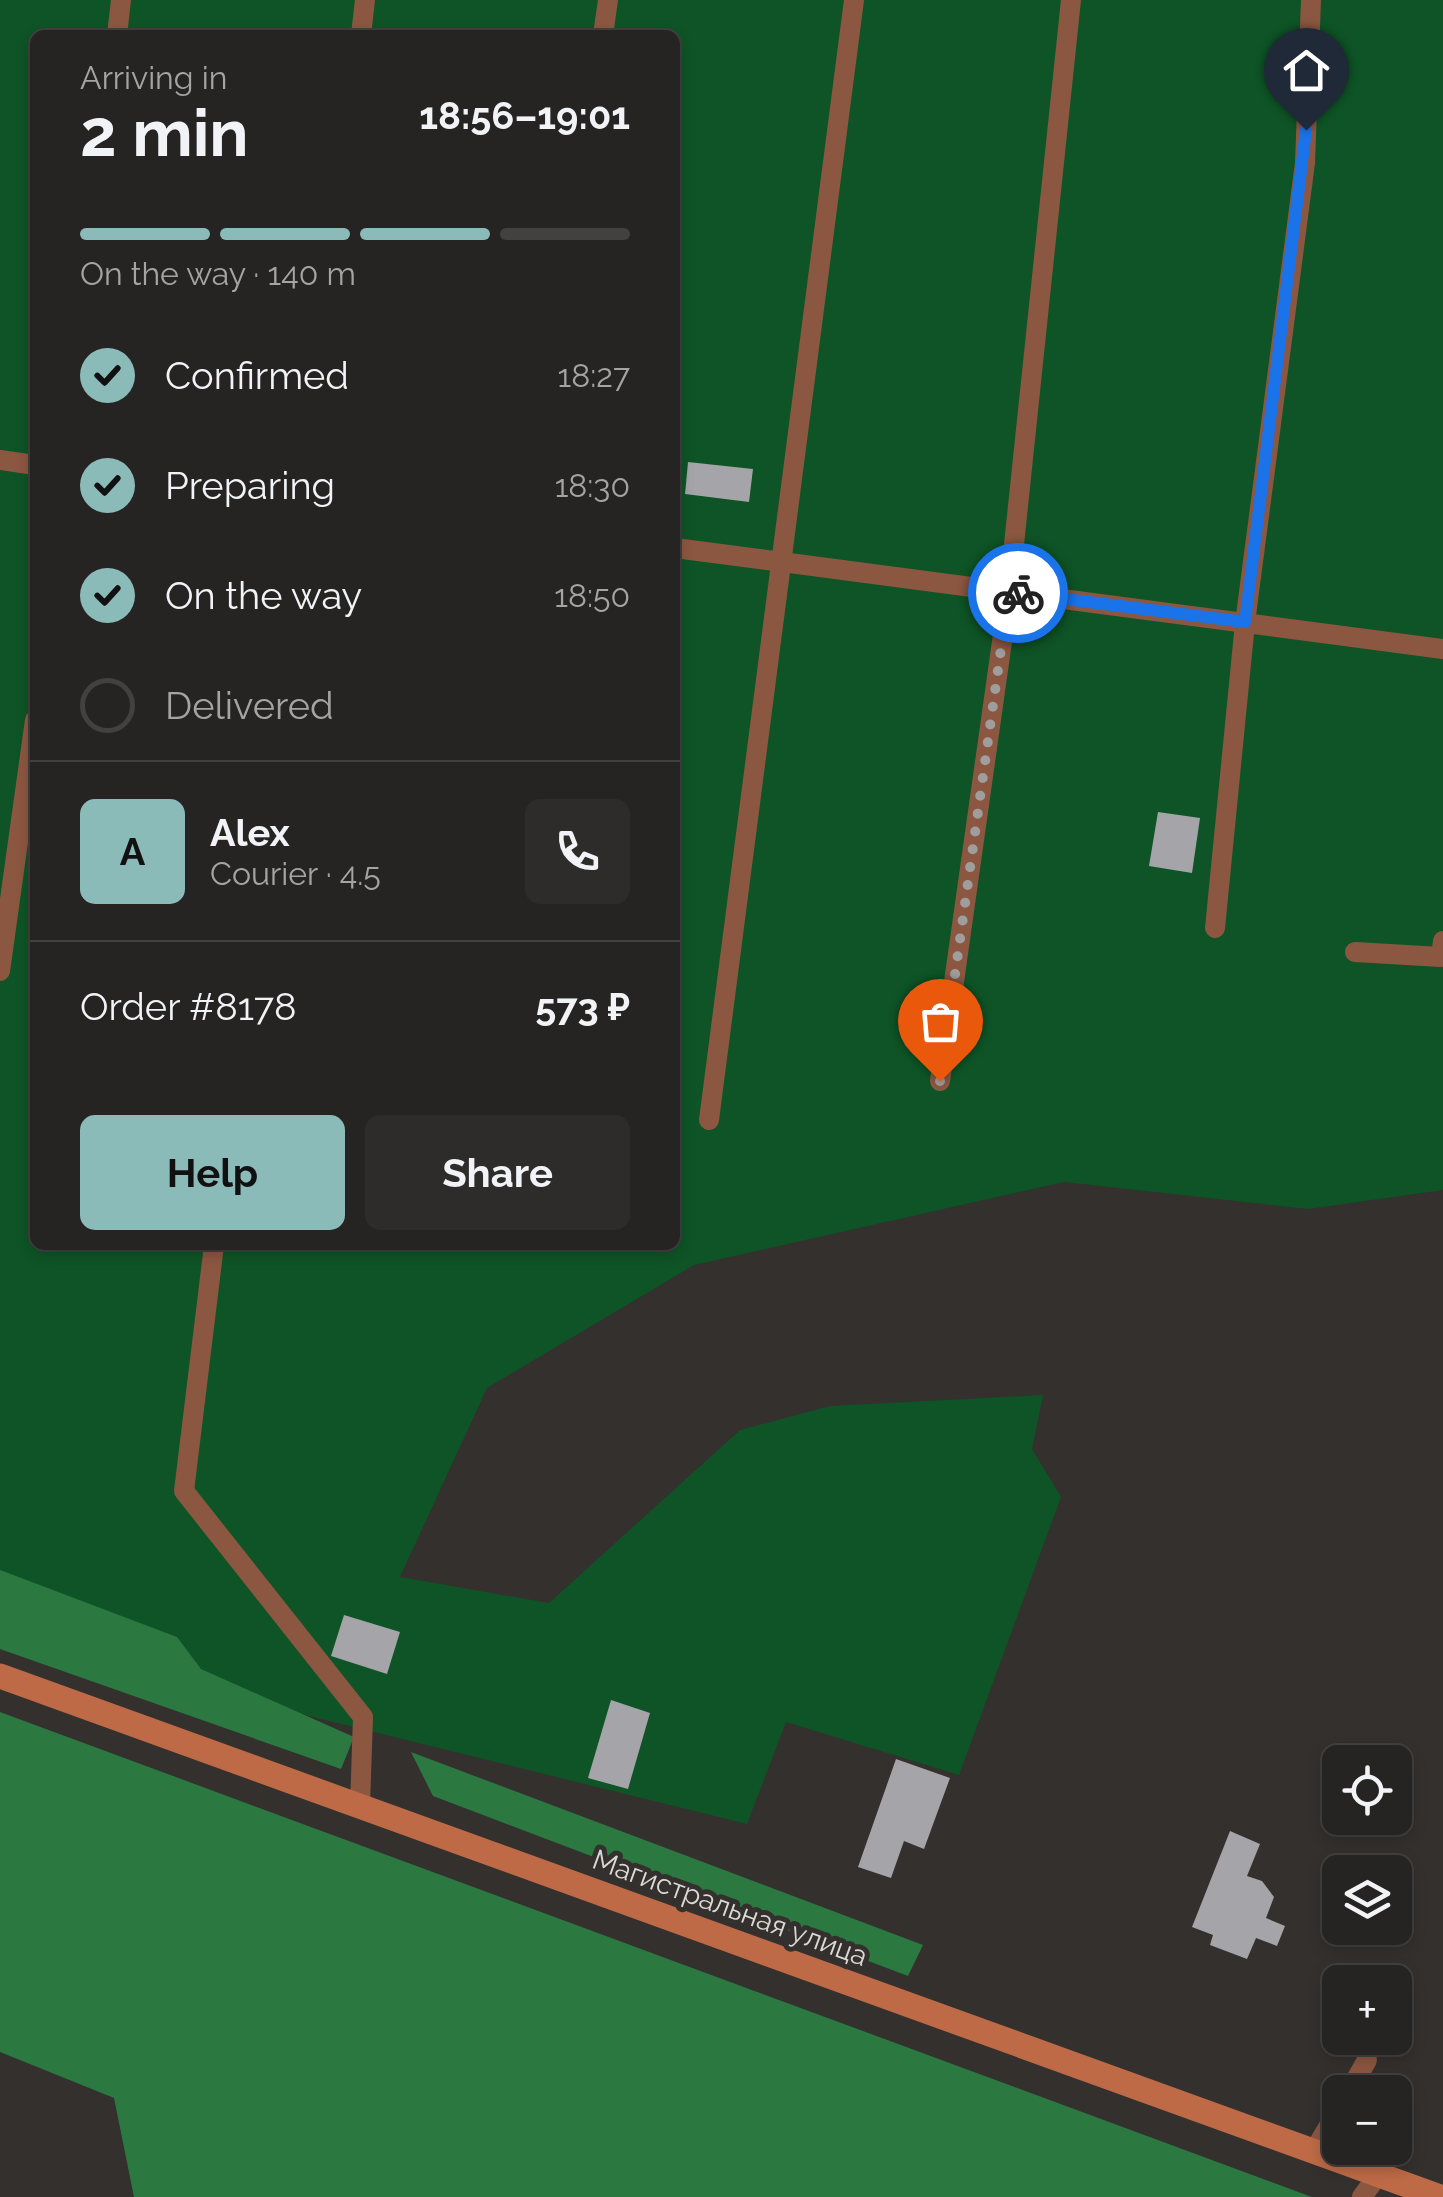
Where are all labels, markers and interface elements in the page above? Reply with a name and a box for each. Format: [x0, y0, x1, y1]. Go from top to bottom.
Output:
pin [1264, 28, 1349, 131]
icon: home [1279, 43, 1334, 98]
text: Arriving in [80, 59, 227, 96]
text: 18:56–19:01 [419, 93, 630, 138]
text: 2 min [80, 95, 249, 171]
text: On the way · 140 m [80, 255, 356, 292]
icon: check [80, 348, 135, 403]
text: Confirmed [165, 353, 349, 398]
text: 18:27 [558, 357, 630, 394]
icon: check [80, 458, 135, 513]
text: Preparing [165, 463, 335, 508]
text: 18:30 [555, 467, 630, 504]
courier [968, 543, 1068, 643]
icon: bike [991, 566, 1046, 621]
icon: check [80, 568, 135, 623]
text: On the way [165, 573, 362, 618]
text: 18:50 [554, 577, 630, 614]
text: Delivered [165, 683, 334, 728]
button: phone [525, 799, 630, 904]
text: Alex [210, 810, 290, 855]
text: A [120, 829, 145, 874]
text: Courier · 4.5 [210, 855, 381, 892]
pin [898, 979, 983, 1082]
text: Order #8178 [80, 984, 297, 1029]
text: 573 ₽ [535, 984, 630, 1029]
icon: bag [913, 994, 968, 1049]
button: Help [80, 1115, 345, 1230]
button: Share [365, 1115, 630, 1230]
map controls [1322, 1745, 1412, 2165]
button: locate [1322, 1745, 1412, 1835]
street label: Магистральная улица [588, 1843, 872, 1973]
button: layers [1322, 1855, 1412, 1945]
button: + [1322, 1965, 1412, 2055]
button: − [1322, 2075, 1412, 2165]

